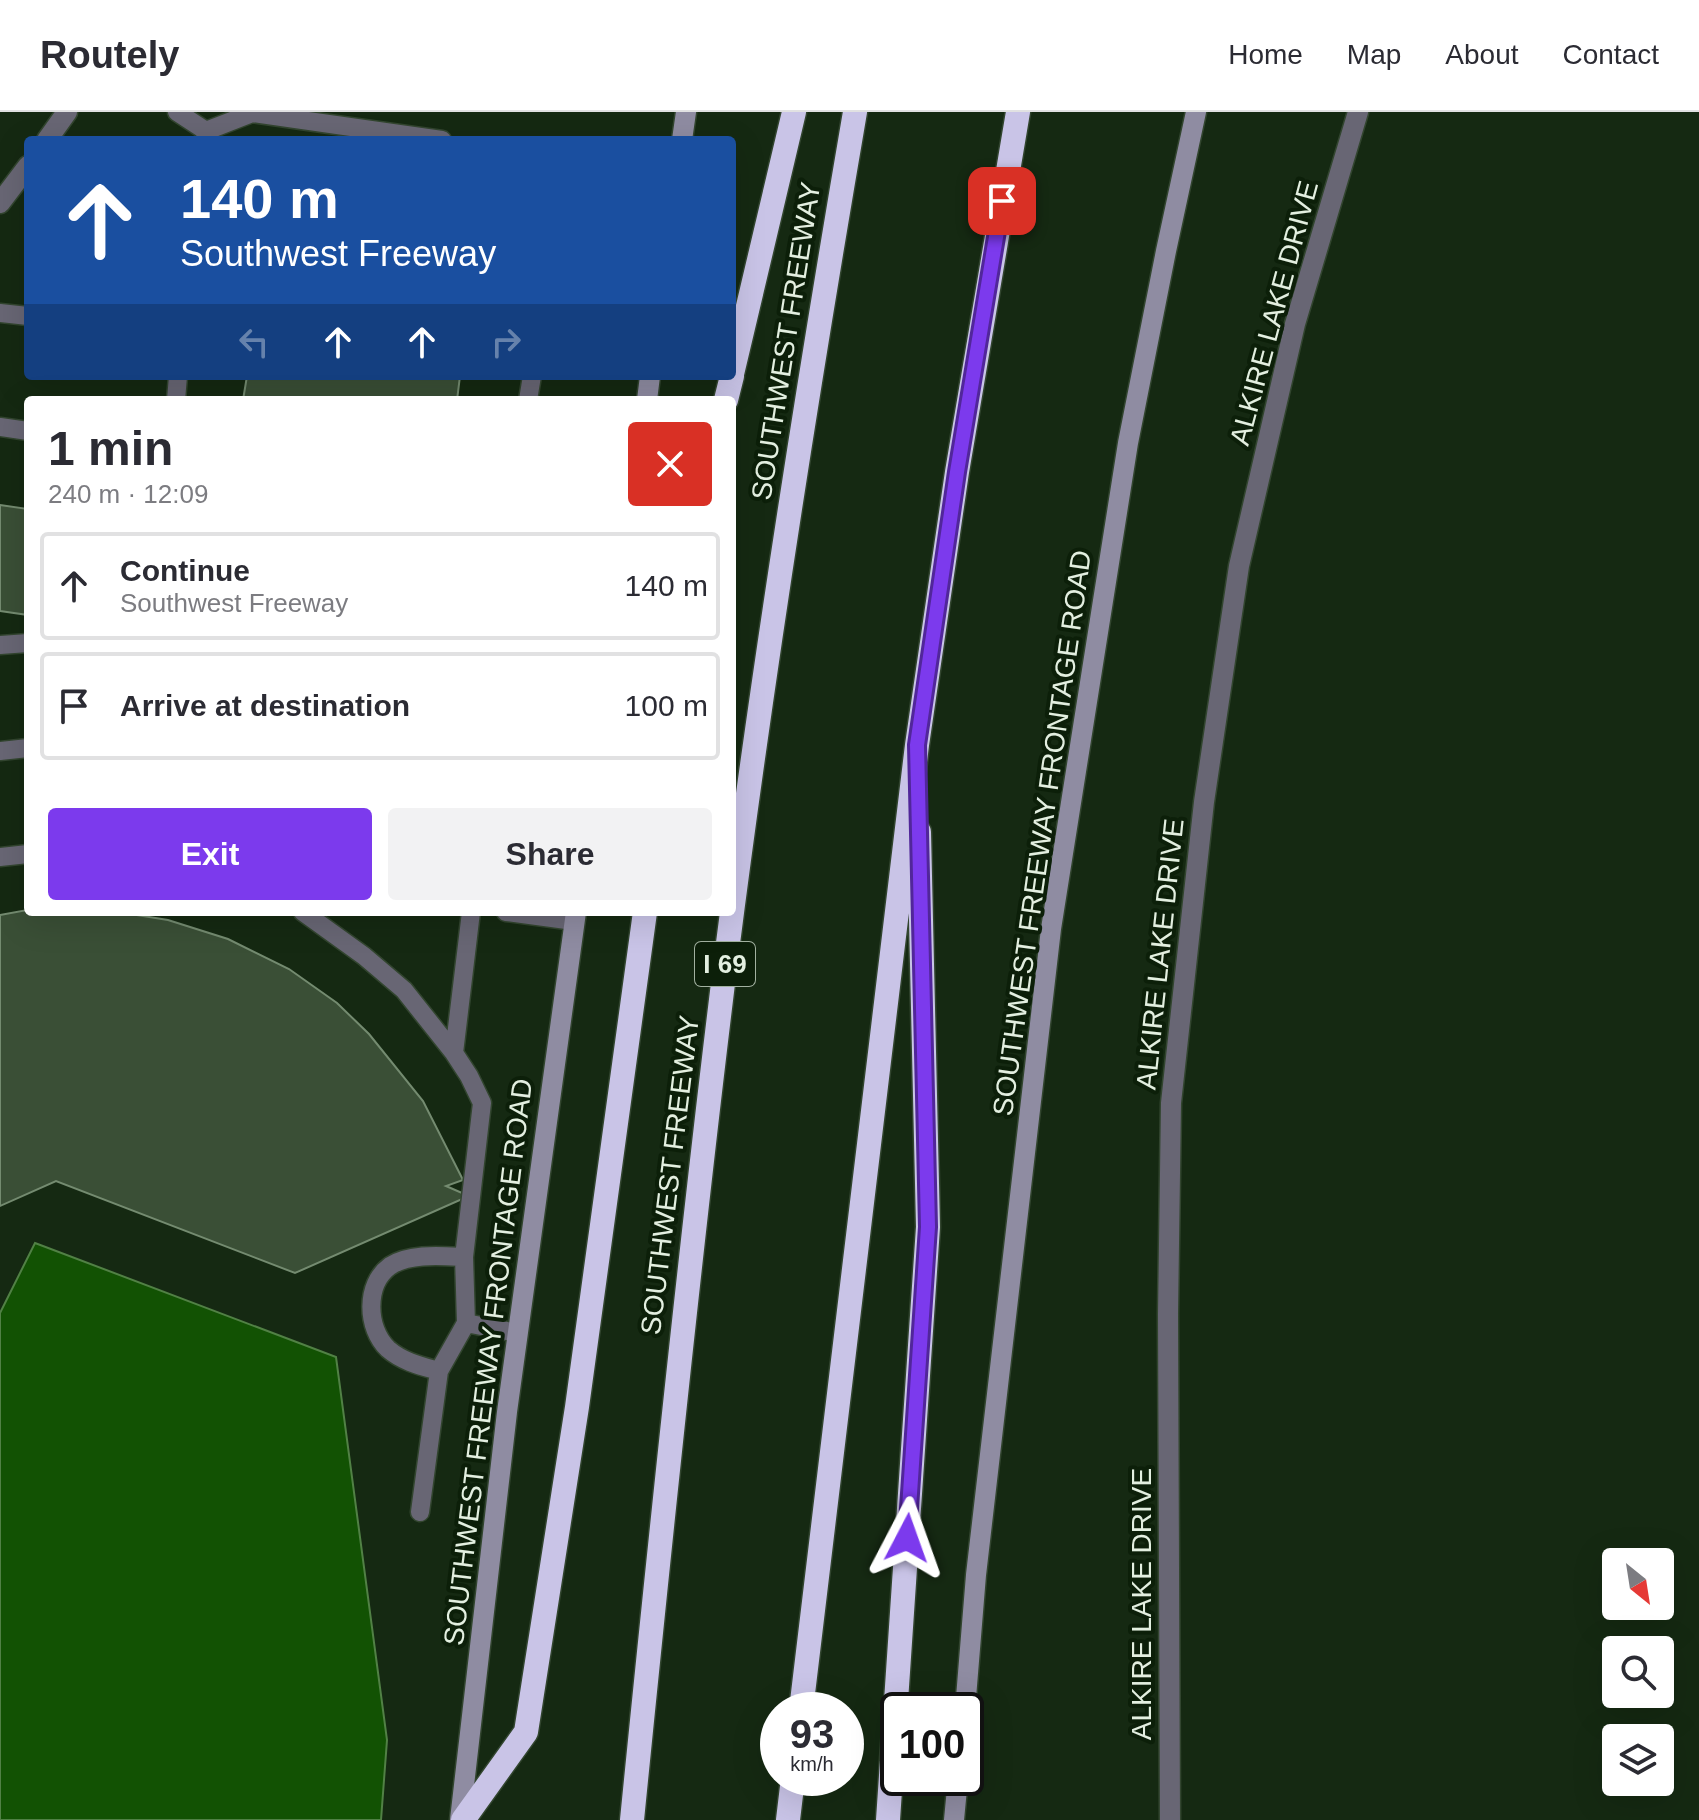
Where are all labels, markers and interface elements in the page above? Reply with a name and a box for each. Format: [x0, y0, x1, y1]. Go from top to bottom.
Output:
text: Routely [40, 34, 179, 76]
text: Home [1228, 39, 1303, 70]
text: Map [1347, 39, 1401, 70]
text: About [1445, 39, 1519, 70]
text: Contact [1563, 39, 1659, 70]
text: 140 m [180, 167, 339, 230]
pin [968, 167, 1036, 235]
icon: ahead [48, 168, 152, 272]
street label: ALKIRE LAKE DRIVE [1224, 177, 1324, 449]
street label: SOUTHWEST FREEWAY [746, 179, 827, 502]
icon: arrive [980, 179, 1024, 223]
text: Southwest Freeway [180, 233, 496, 274]
icon: left [232, 320, 276, 364]
icon: ahead [316, 320, 360, 364]
icon: ahead [400, 320, 444, 364]
icon: right [484, 320, 528, 364]
text: 1 min [48, 422, 173, 475]
button: close [628, 422, 712, 506]
text: 240 m · 12:09 [48, 479, 208, 509]
street label: SOUTHWEST FREEWAY FRONTAGE ROAD [987, 548, 1097, 1118]
text: Continue [120, 554, 250, 587]
icon: ahead [52, 564, 96, 608]
text: 140 m [625, 569, 708, 602]
text: Southwest Freeway [120, 588, 348, 618]
icon: arrive [52, 684, 96, 728]
text: Arrive at destination [120, 689, 410, 722]
text: 100 m [625, 689, 708, 722]
button: Exit [48, 808, 372, 900]
button: Share [388, 808, 712, 900]
street label: ALKIRE LAKE DRIVE [1130, 817, 1190, 1091]
road number: I 69 [695, 942, 755, 986]
street label: SOUTHWEST FREEWAY [635, 1013, 705, 1336]
street label: SOUTHWEST FREEWAY FRONTAGE ROAD [438, 1077, 538, 1647]
street label: ALKIRE LAKE DRIVE [1126, 1468, 1157, 1740]
position arrow [865, 1496, 949, 1580]
north arrow [1602, 1548, 1674, 1620]
map controls [1602, 1548, 1674, 1796]
button: search [1602, 1636, 1674, 1708]
speed limit sign: 100 [880, 1692, 984, 1796]
text: 93 [790, 1712, 834, 1756]
button: layers [1602, 1724, 1674, 1796]
text: km/h [790, 1753, 834, 1775]

